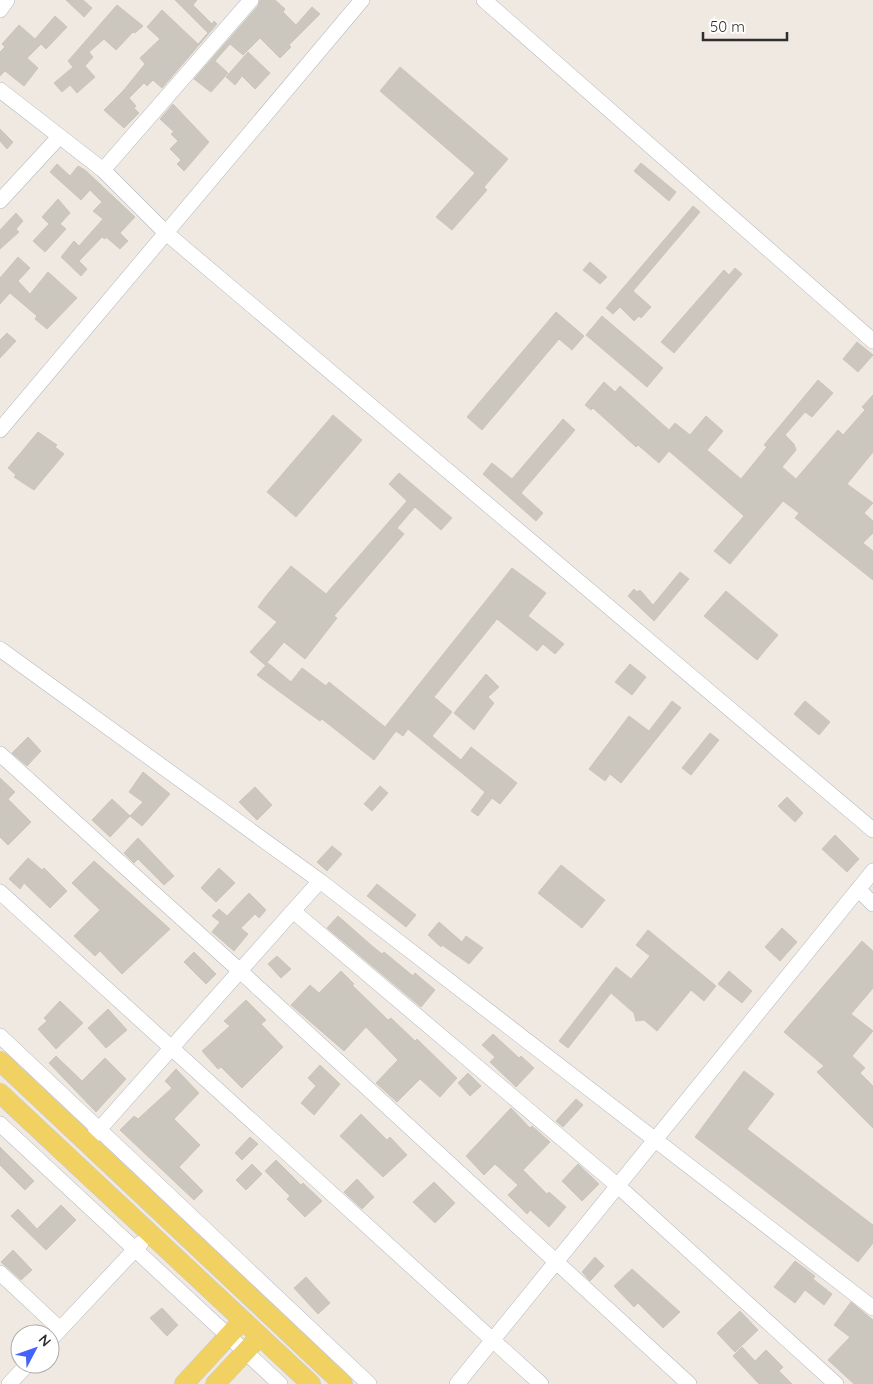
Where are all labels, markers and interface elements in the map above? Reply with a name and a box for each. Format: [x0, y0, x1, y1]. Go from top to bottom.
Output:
scale bar [703, 10, 787, 42]
text: 50 m [710, 17, 745, 36]
north arrow [10, 1324, 60, 1374]
text: N [35, 1331, 55, 1350]

